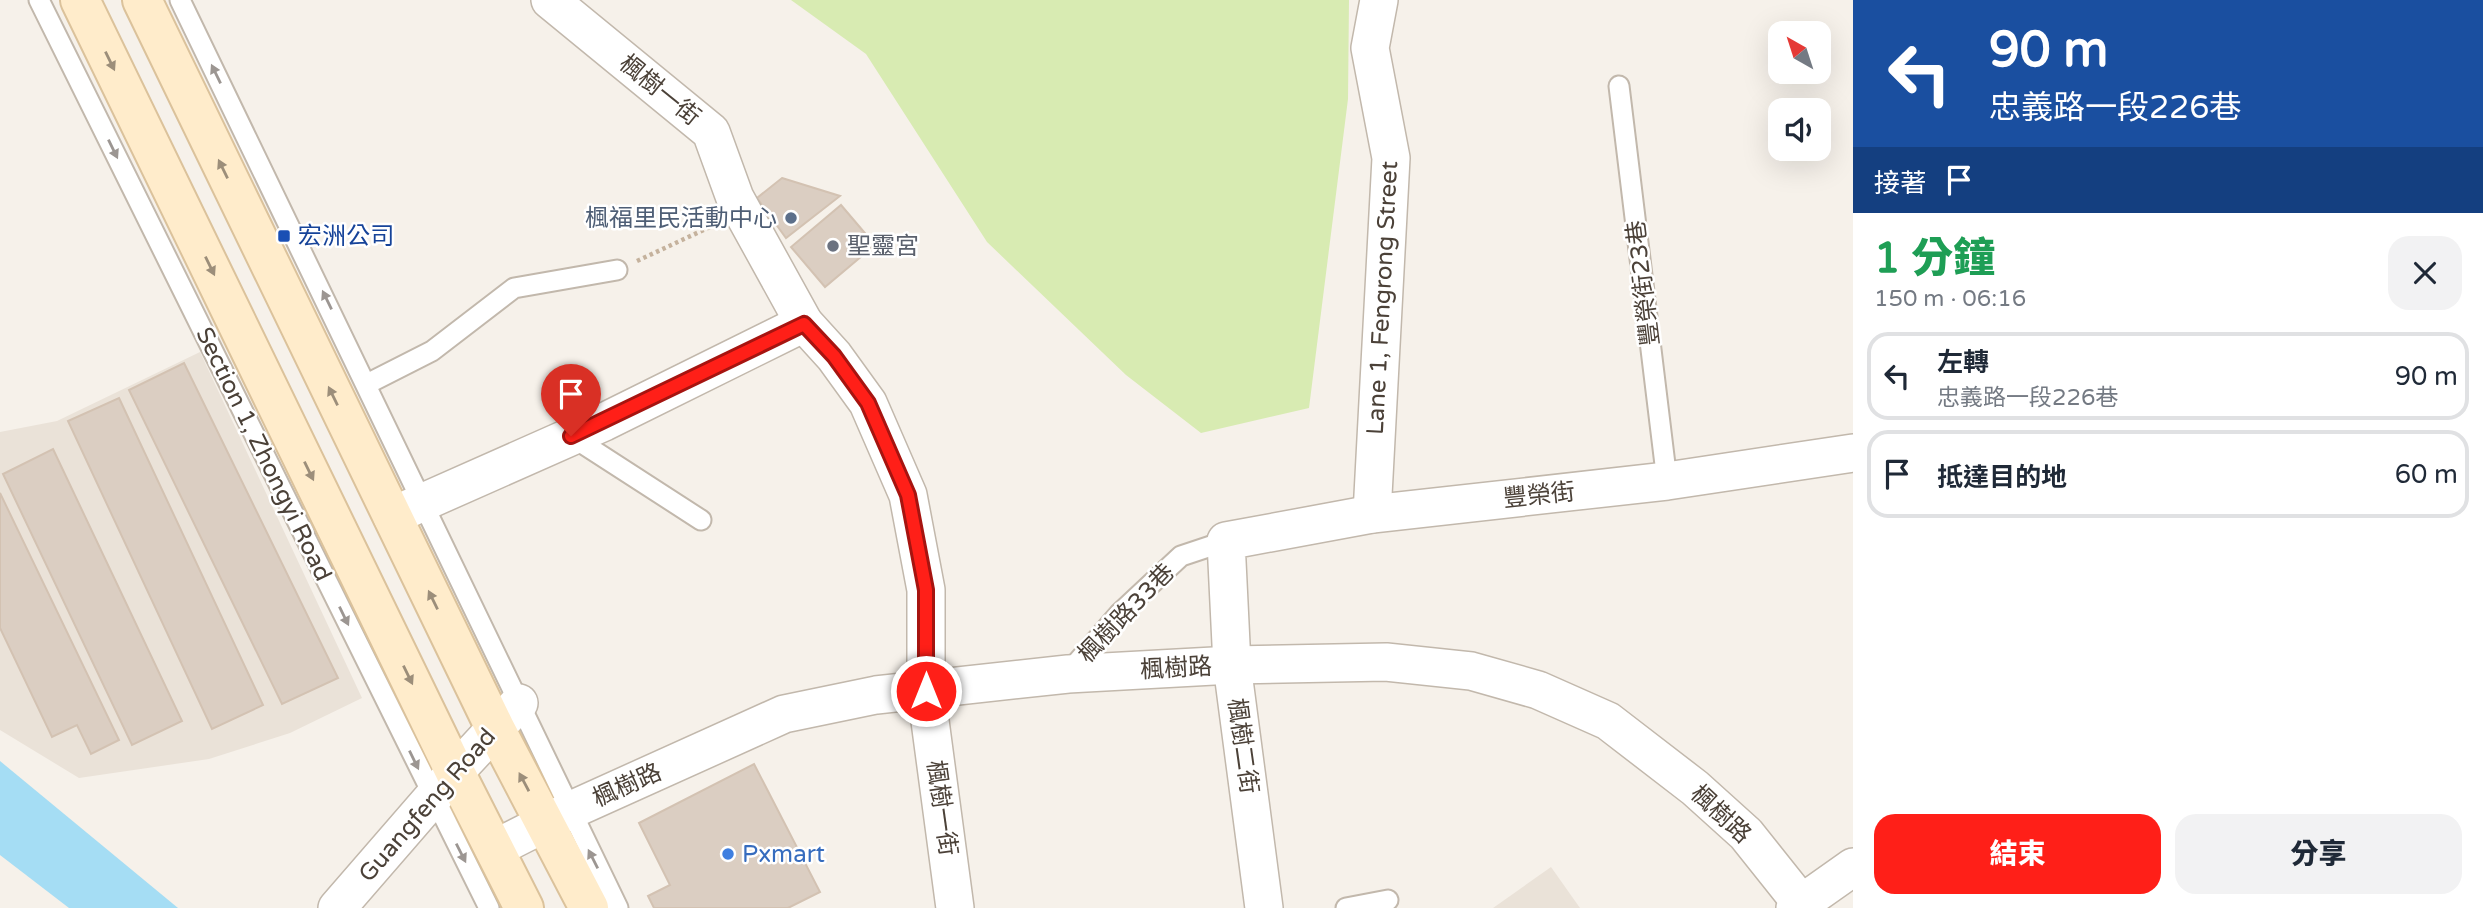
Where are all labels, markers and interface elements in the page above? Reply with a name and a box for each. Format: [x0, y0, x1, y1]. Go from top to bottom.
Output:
north arrow [1768, 21, 1830, 84]
map controls [1768, 21, 1831, 161]
text: 90 m [1989, 21, 2108, 80]
icon: left [1874, 28, 1965, 119]
street label: 楓樹一街 [613, 49, 706, 132]
one-way arrow [104, 51, 116, 71]
one-way arrow [211, 64, 222, 84]
text: 忠義路一段226巷 [1989, 89, 2241, 127]
button: sound [1768, 98, 1831, 161]
one-way arrow [107, 139, 118, 159]
one-way arrow [217, 159, 229, 179]
street label: Lane 1, Fengrong Street [1361, 160, 1404, 436]
icon: arrive [1940, 161, 1978, 199]
text: 接著 [1874, 168, 1926, 199]
place label: 楓福里民活動中心 [585, 204, 777, 233]
marker: 楓福里民活動中心 [783, 210, 799, 226]
street label: 豐榮街23巷 [1621, 219, 1666, 347]
place label: 宏洲公司 [298, 222, 394, 251]
marker: 宏洲公司 [276, 228, 292, 244]
place label: 聖靈宮 [847, 232, 919, 261]
text: 1 分鐘 [1874, 233, 1995, 284]
button: close [2388, 236, 2462, 310]
marker: 聖靈宮 [825, 238, 841, 254]
one-way arrow [204, 256, 215, 276]
text: 150 m · 06:16 [1874, 285, 2026, 313]
one-way arrow [321, 290, 332, 310]
street label: Section 1, Zhongyi Road [189, 322, 338, 586]
text: 左轉 [1937, 347, 1989, 378]
icon: left [1878, 357, 1916, 395]
text: 90 m [2395, 361, 2458, 392]
pin [541, 364, 601, 436]
icon: arrive [552, 375, 590, 413]
text: 忠義路一段226巷 [1937, 384, 2118, 412]
one-way arrow [328, 386, 339, 406]
icon: arrive [1878, 455, 1916, 493]
text: 60 m [2395, 459, 2458, 490]
one-way arrow [303, 461, 314, 481]
text: 抵達目的地 [1937, 462, 2067, 493]
street label: 豐榮街 [1502, 477, 1576, 514]
street label: 楓樹路33巷 [1072, 558, 1180, 668]
one-way arrow [427, 590, 439, 610]
one-way arrow [339, 606, 350, 626]
street label: 楓樹路 [1139, 652, 1213, 684]
position arrow [889, 654, 963, 728]
one-way arrow [402, 665, 413, 685]
street label: 楓樹二街 [1221, 697, 1264, 796]
street label: Guangfeng Road [353, 722, 502, 888]
one-way arrow [409, 750, 420, 770]
street label: 楓樹路 [588, 758, 666, 813]
street label: 楓樹一街 [920, 759, 963, 858]
one-way arrow [518, 772, 530, 792]
street label: 楓樹路 [1684, 779, 1757, 850]
button: 結束 [1874, 814, 2161, 894]
button: 分享 [2175, 814, 2462, 894]
place label: Pxmart [742, 840, 825, 869]
one-way arrow [455, 843, 466, 863]
marker: Pxmart [720, 846, 736, 862]
one-way arrow [588, 849, 599, 869]

